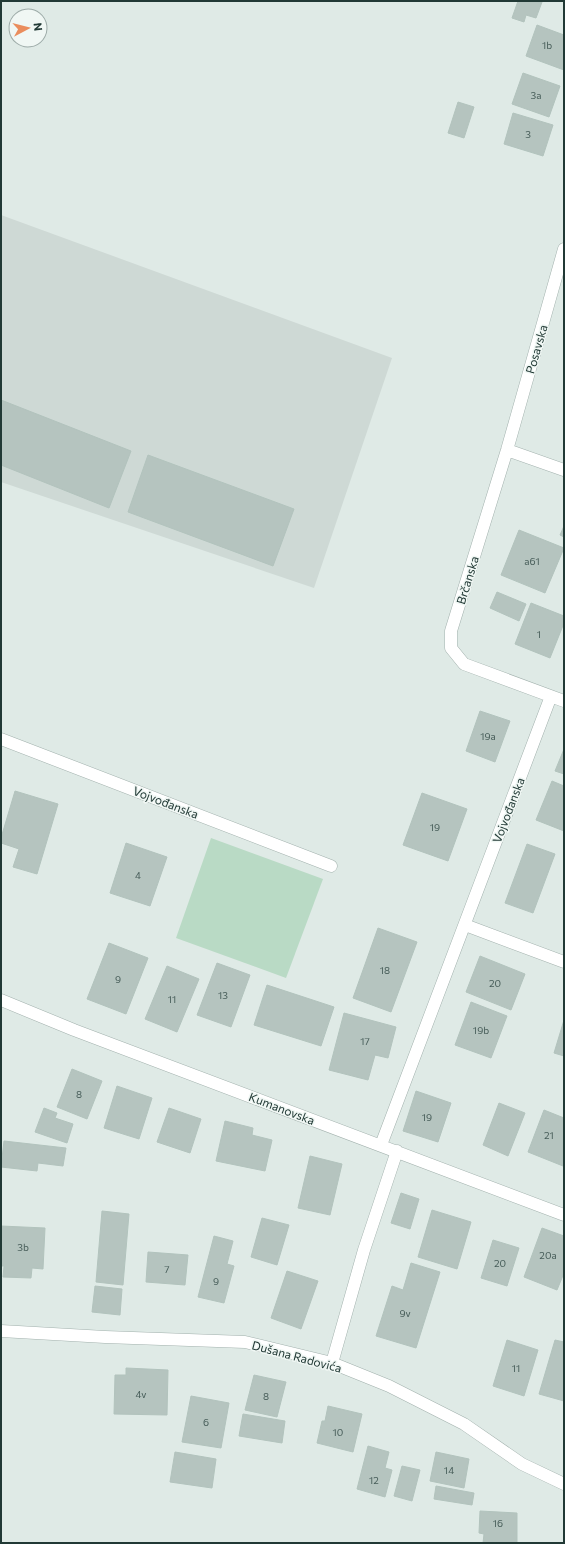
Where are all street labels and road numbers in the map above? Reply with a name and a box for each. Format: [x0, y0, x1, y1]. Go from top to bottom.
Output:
street label: Posavska [522, 323, 550, 375]
street label: Brčanska [453, 554, 481, 606]
street label: Vojvođanska [489, 775, 527, 845]
street label: Vojvođanska [131, 783, 201, 821]
street label: Kumanovska [247, 1089, 317, 1127]
street label: Dušana Radovića [251, 1337, 343, 1375]

